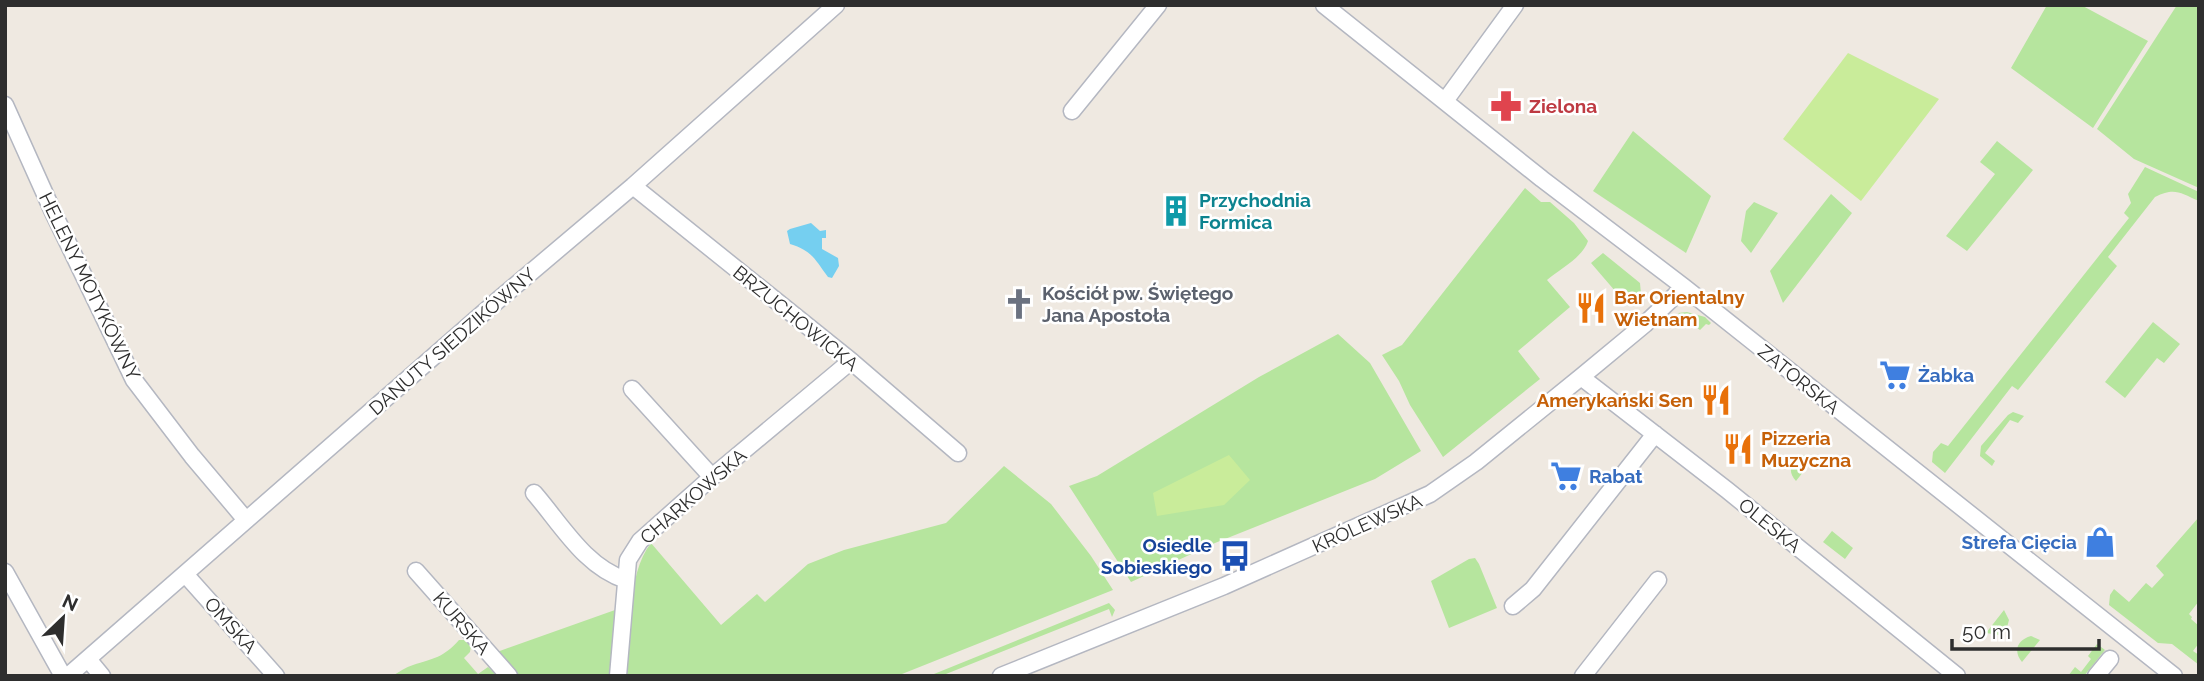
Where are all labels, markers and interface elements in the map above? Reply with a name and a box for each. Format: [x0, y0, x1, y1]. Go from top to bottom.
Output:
pharmacy icon: Zielona [1489, 89, 1523, 123]
place label: Zielona [1529, 95, 1597, 117]
street label: HELENY MOTYKÓWNY [35, 189, 145, 384]
place label: Przychodnia Formica [1199, 189, 1311, 233]
building icon: Przychodnia Formica [1159, 194, 1193, 228]
street label: BRZUCHOWICKA [729, 261, 863, 375]
street label: DANUTY SIEDZIKÓWNY [364, 262, 540, 419]
place label: Kościół pw. Świętego Jana Apostoła [1042, 282, 1233, 326]
place label: Bar Orientalny Wietnam [1614, 286, 1745, 330]
church icon: Kościół pw. Świętego Jana Apostoła [1002, 287, 1036, 321]
restaurant icon: Bar Orientalny Wietnam [1574, 291, 1608, 325]
street label: ZATORSKA [1754, 340, 1844, 418]
supermarket icon: Żabka [1878, 358, 1912, 392]
place label: Żabka [1918, 364, 1974, 386]
restaurant icon: Amerykański Sen [1699, 383, 1733, 417]
place label: Amerykański Sen [1537, 389, 1693, 411]
place label: Pizzeria Muzyczna [1761, 427, 1851, 471]
restaurant icon: Pizzeria Muzyczna [1721, 432, 1755, 466]
street label: CHARKOWSKA [635, 444, 751, 548]
supermarket icon: Rabat [1549, 459, 1583, 493]
place label: Rabat [1589, 465, 1643, 487]
street label: KRÓLEWSKA [1309, 489, 1425, 557]
street label: OLESKA [1735, 493, 1806, 557]
shop icon: Strefa Cięcia [2083, 525, 2117, 559]
place label: Strefa Cięcia [1962, 531, 2077, 553]
place label: Osiedle Sobieskiego [1101, 534, 1212, 578]
bus stop icon: Osiedle Sobieskiego [1218, 539, 1252, 573]
north arrow [28, 583, 98, 653]
street label: KURSKA [429, 587, 495, 659]
text: N [59, 590, 81, 616]
street label: OMSKA [200, 593, 262, 658]
scale bar [1952, 608, 2099, 652]
text: 50 m [1962, 619, 2011, 644]

